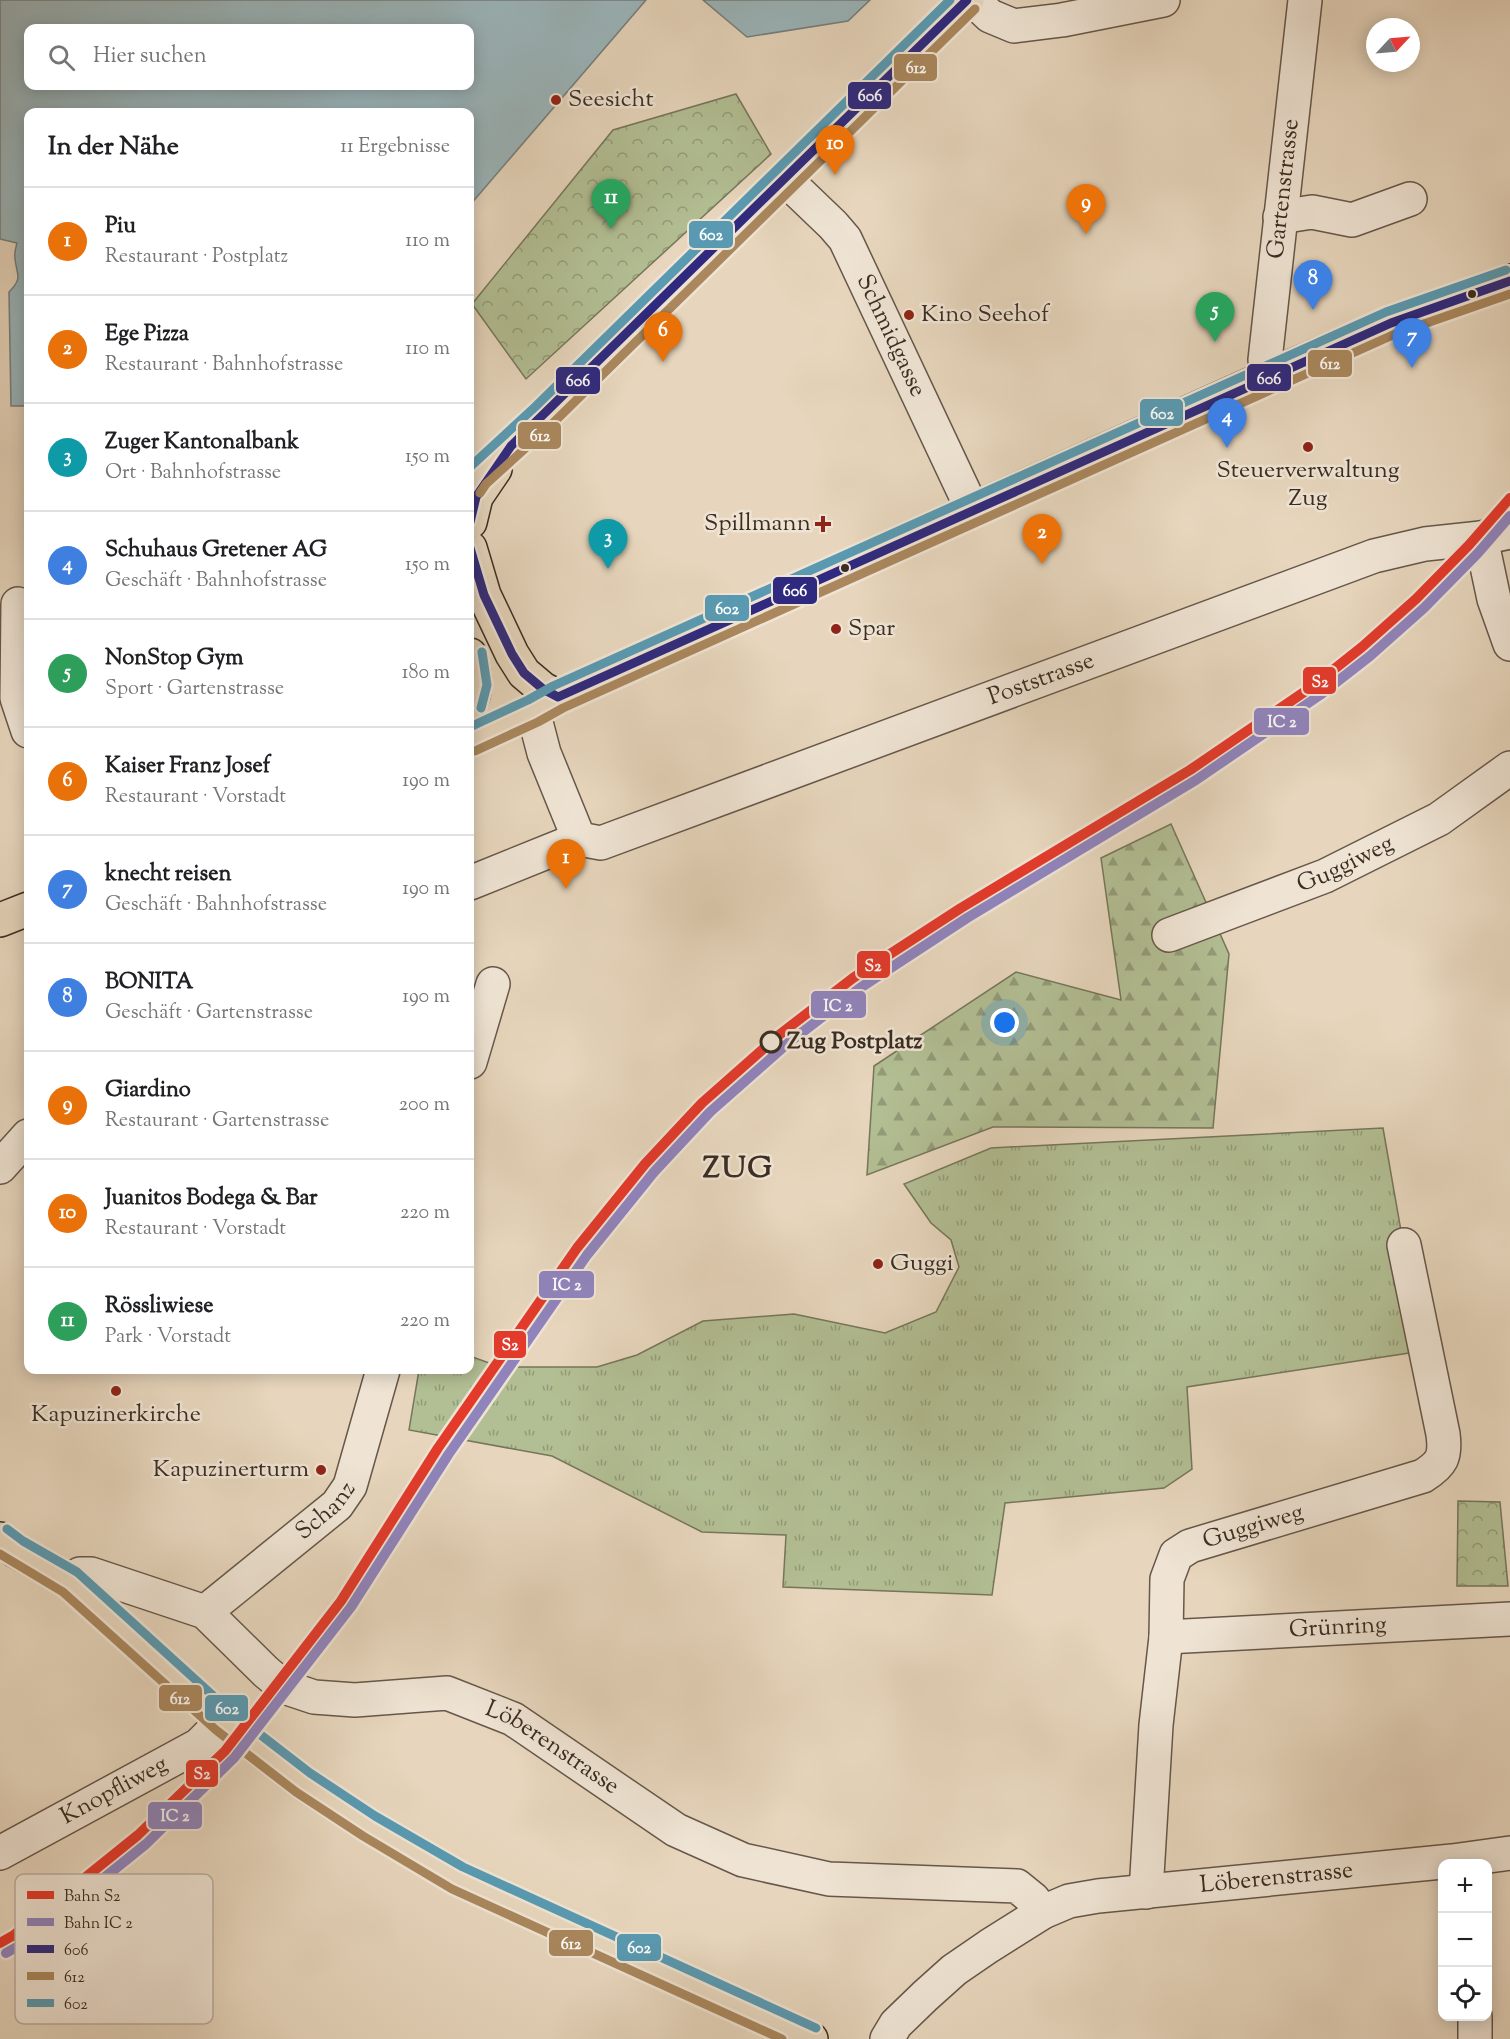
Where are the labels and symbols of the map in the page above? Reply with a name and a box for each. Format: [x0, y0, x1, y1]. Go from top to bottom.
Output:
north arrow [1366, 18, 1420, 72]
line badge: 612 [893, 53, 938, 82]
text: 612 [906, 58, 927, 81]
line badge: 606 [847, 81, 892, 110]
place label: Seesicht [568, 83, 654, 117]
text: 606 [858, 86, 882, 109]
marker: Seesicht [549, 93, 563, 107]
street label: Gartenstrasse [1259, 117, 1309, 261]
pin: 10 [816, 126, 854, 175]
pin: 11 [592, 180, 630, 229]
pin: 9 [1066, 184, 1106, 234]
line badge: 602 [688, 220, 734, 249]
text: 602 [699, 225, 723, 248]
pin: 8 [1294, 260, 1332, 310]
street label: Schmidgasse [847, 269, 934, 403]
unlabelled marker [1466, 288, 1478, 300]
pin: 5 [1196, 292, 1234, 342]
place label: Kino Seehof [921, 298, 1051, 332]
marker: Kino Seehof [902, 308, 916, 322]
pin: 6 [644, 312, 682, 362]
pin: 7 [1392, 318, 1432, 368]
line badge: 612 [1307, 349, 1353, 378]
text: 612 [1320, 354, 1341, 377]
line badge: 606 [1246, 363, 1292, 392]
line badge: 606 [555, 366, 601, 395]
text: 606 [1257, 369, 1281, 392]
text: 606 [566, 371, 590, 394]
line badge: 602 [1139, 398, 1184, 427]
pin: 4 [1208, 398, 1246, 448]
text: 602 [1150, 404, 1174, 427]
line badge: 612 [517, 421, 562, 450]
text: 612 [530, 426, 551, 449]
marker: Steuerverwaltung Zug [1301, 440, 1315, 454]
place label: Steuerverwaltung Zug [1217, 454, 1400, 516]
place label: Spillmann [704, 507, 811, 541]
pin: 2 [1022, 514, 1062, 564]
marker: Spillmann [816, 517, 830, 531]
pin: 3 [588, 520, 628, 569]
unlabelled marker [839, 562, 851, 574]
line badge: 606 [772, 576, 818, 605]
text: 606 [783, 581, 807, 604]
line badge: 602 [704, 594, 750, 622]
text: 602 [715, 599, 739, 622]
place label: Spar [848, 612, 895, 646]
marker: Spar [829, 622, 843, 636]
street label: Poststrasse [983, 644, 1099, 715]
line badge: S2 [1302, 666, 1337, 695]
text: S2 [1312, 672, 1329, 695]
line badge: IC 2 [1253, 707, 1310, 736]
text: IC 2 [1267, 712, 1297, 735]
street label: Guggiweg [1292, 827, 1400, 902]
pin: 1 [546, 840, 586, 889]
line badge: S2 [856, 950, 891, 979]
text: S2 [865, 956, 882, 979]
line badge: IC 2 [810, 990, 867, 1019]
text: IC 2 [823, 996, 853, 1019]
your location [990, 1008, 1019, 1037]
place label: Zug Postplatz [787, 1025, 922, 1059]
marker: Zug Postplatz [760, 1031, 782, 1053]
district label: ZUG [703, 1148, 773, 1191]
place label: Guggi [890, 1247, 954, 1281]
marker: Guggi [871, 1257, 885, 1271]
line badge: IC 2 [538, 1270, 595, 1299]
text: IC 2 [552, 1275, 582, 1298]
line badge: S2 [493, 1330, 527, 1359]
text: S2 [502, 1335, 519, 1358]
marker: Kapuzinerkirche [109, 1384, 123, 1398]
place label: Kapuzinerkirche [31, 1398, 201, 1432]
place label: Kapuzinerturm [153, 1453, 309, 1487]
marker: Kapuzinerturm [314, 1463, 328, 1477]
street label: Schanz [288, 1475, 365, 1549]
street label: Guggiweg [1199, 1496, 1308, 1558]
street label: Grünring [1288, 1608, 1388, 1648]
line badge: 612 [158, 1684, 203, 1712]
text: 612 [170, 1689, 191, 1712]
street label: Löberenstrasse [480, 1693, 626, 1803]
line badge: 602 [204, 1694, 249, 1722]
text: 602 [215, 1699, 239, 1722]
street label: Knopfliweg [55, 1748, 174, 1834]
line badge: S2 [185, 1759, 219, 1788]
text: S2 [194, 1764, 211, 1787]
line badge: IC 2 [147, 1801, 203, 1830]
text: IC 2 [160, 1806, 190, 1829]
street label: Löberenstrasse [1198, 1854, 1355, 1903]
legend [15, 1874, 213, 2024]
text: Bahn S2 [64, 1886, 121, 1909]
text: Bahn IC 2 [64, 1913, 133, 1936]
line badge: 612 [548, 1929, 594, 1957]
line badge: 602 [616, 1933, 662, 1962]
text: 612 [561, 1934, 582, 1957]
text: 602 [627, 1938, 651, 1961]
text: 606 [64, 1940, 88, 1963]
text: 612 [64, 1967, 85, 1990]
text: 602 [64, 1994, 88, 2017]

